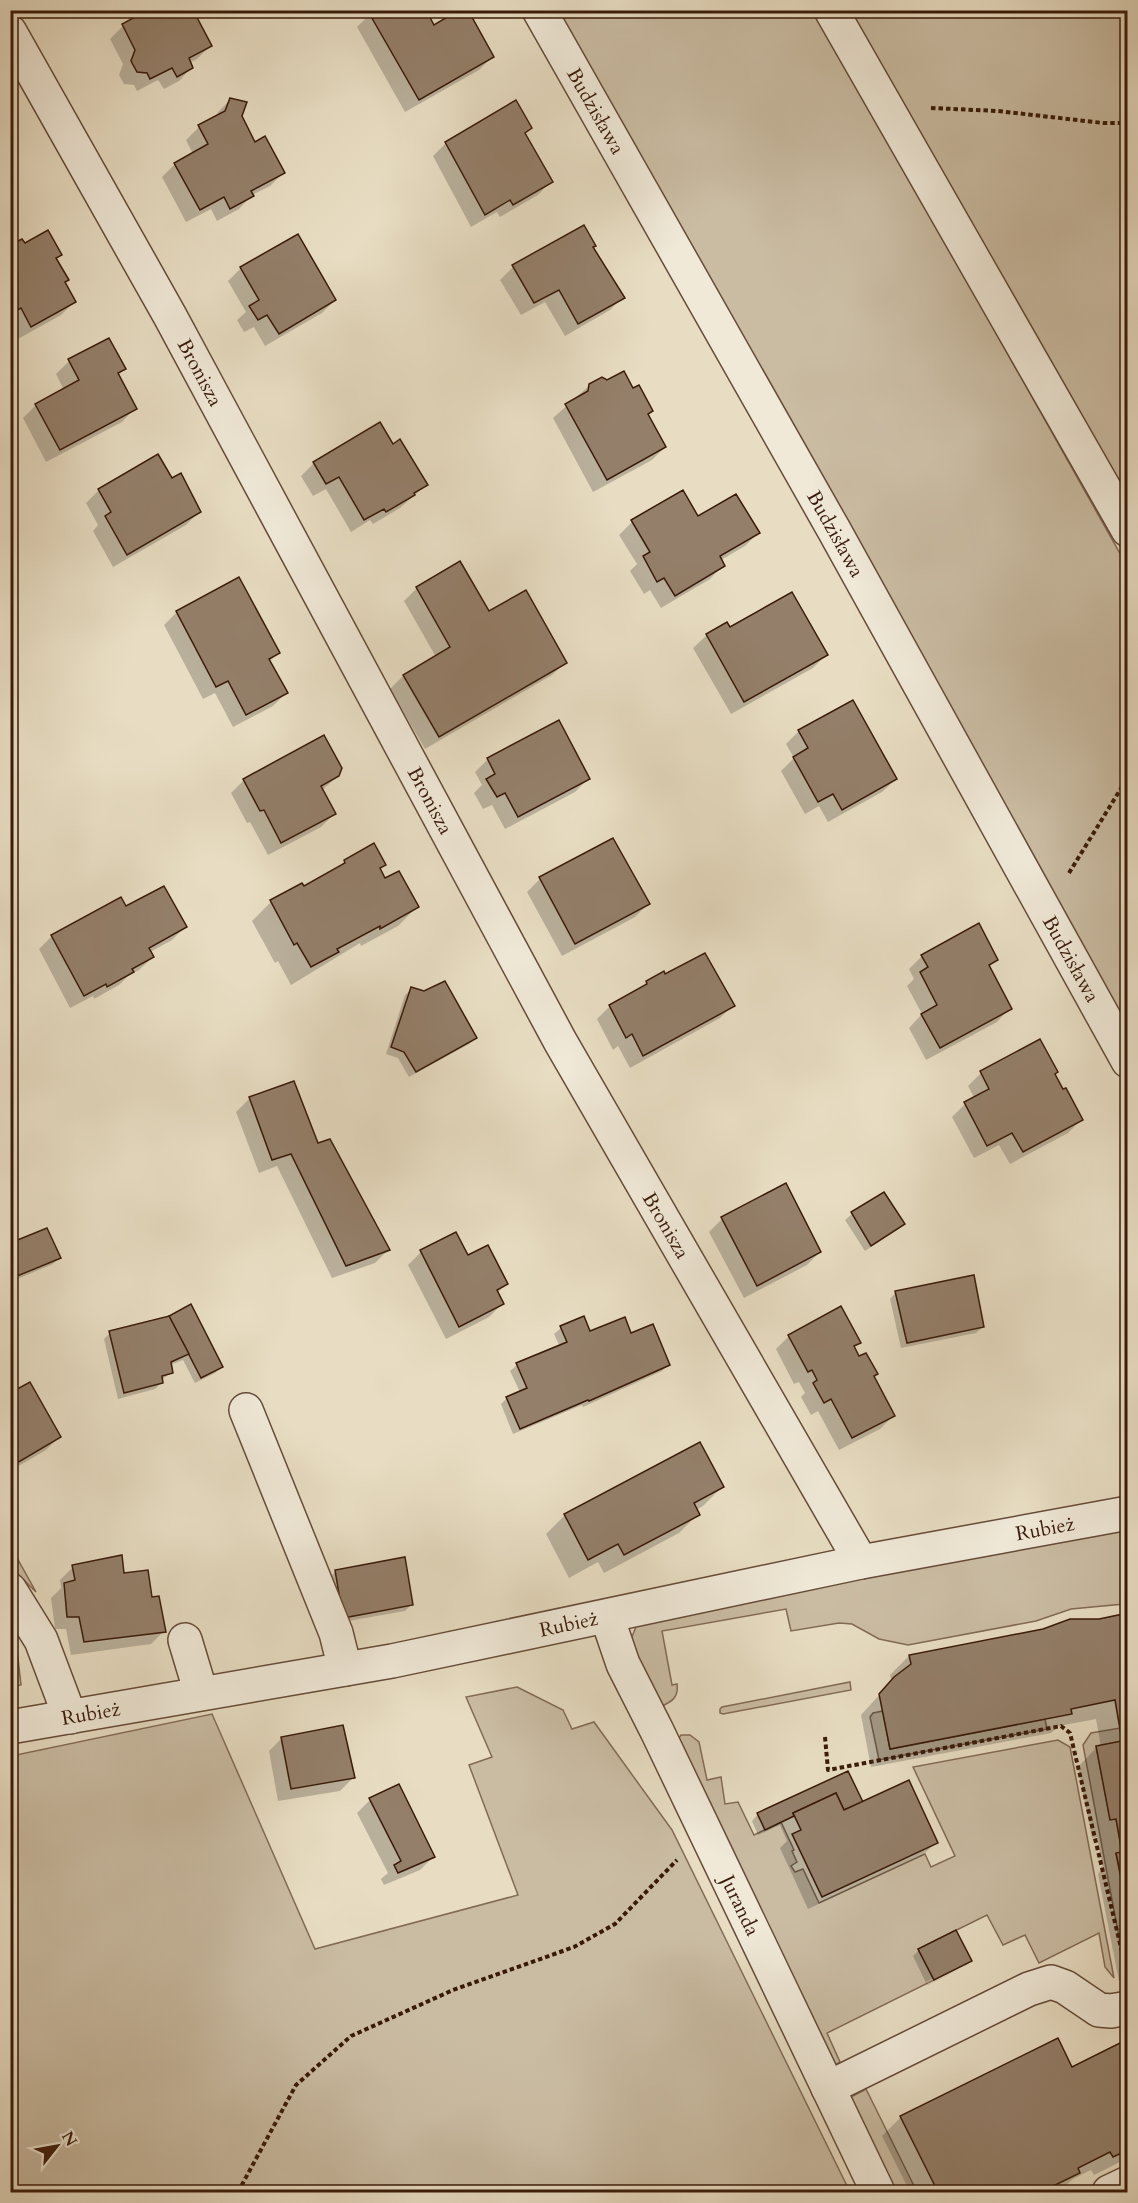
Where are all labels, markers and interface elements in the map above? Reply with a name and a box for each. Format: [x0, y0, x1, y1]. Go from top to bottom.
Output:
street label: Budzisława [561, 63, 632, 159]
street label: Bronisza [171, 334, 230, 411]
street label: Budzisława [801, 485, 871, 582]
street label: Bronisza [401, 762, 460, 839]
street label: Budzisława [1036, 911, 1107, 1007]
street label: Bronisza [636, 1187, 697, 1264]
street label: Rubież [1013, 1510, 1077, 1547]
street label: Rubież [537, 1604, 600, 1643]
street label: Rubież [59, 1695, 122, 1731]
street label: Juranda [713, 1868, 767, 1940]
north arrow [27, 2116, 87, 2176]
text: N [56, 2127, 82, 2151]

